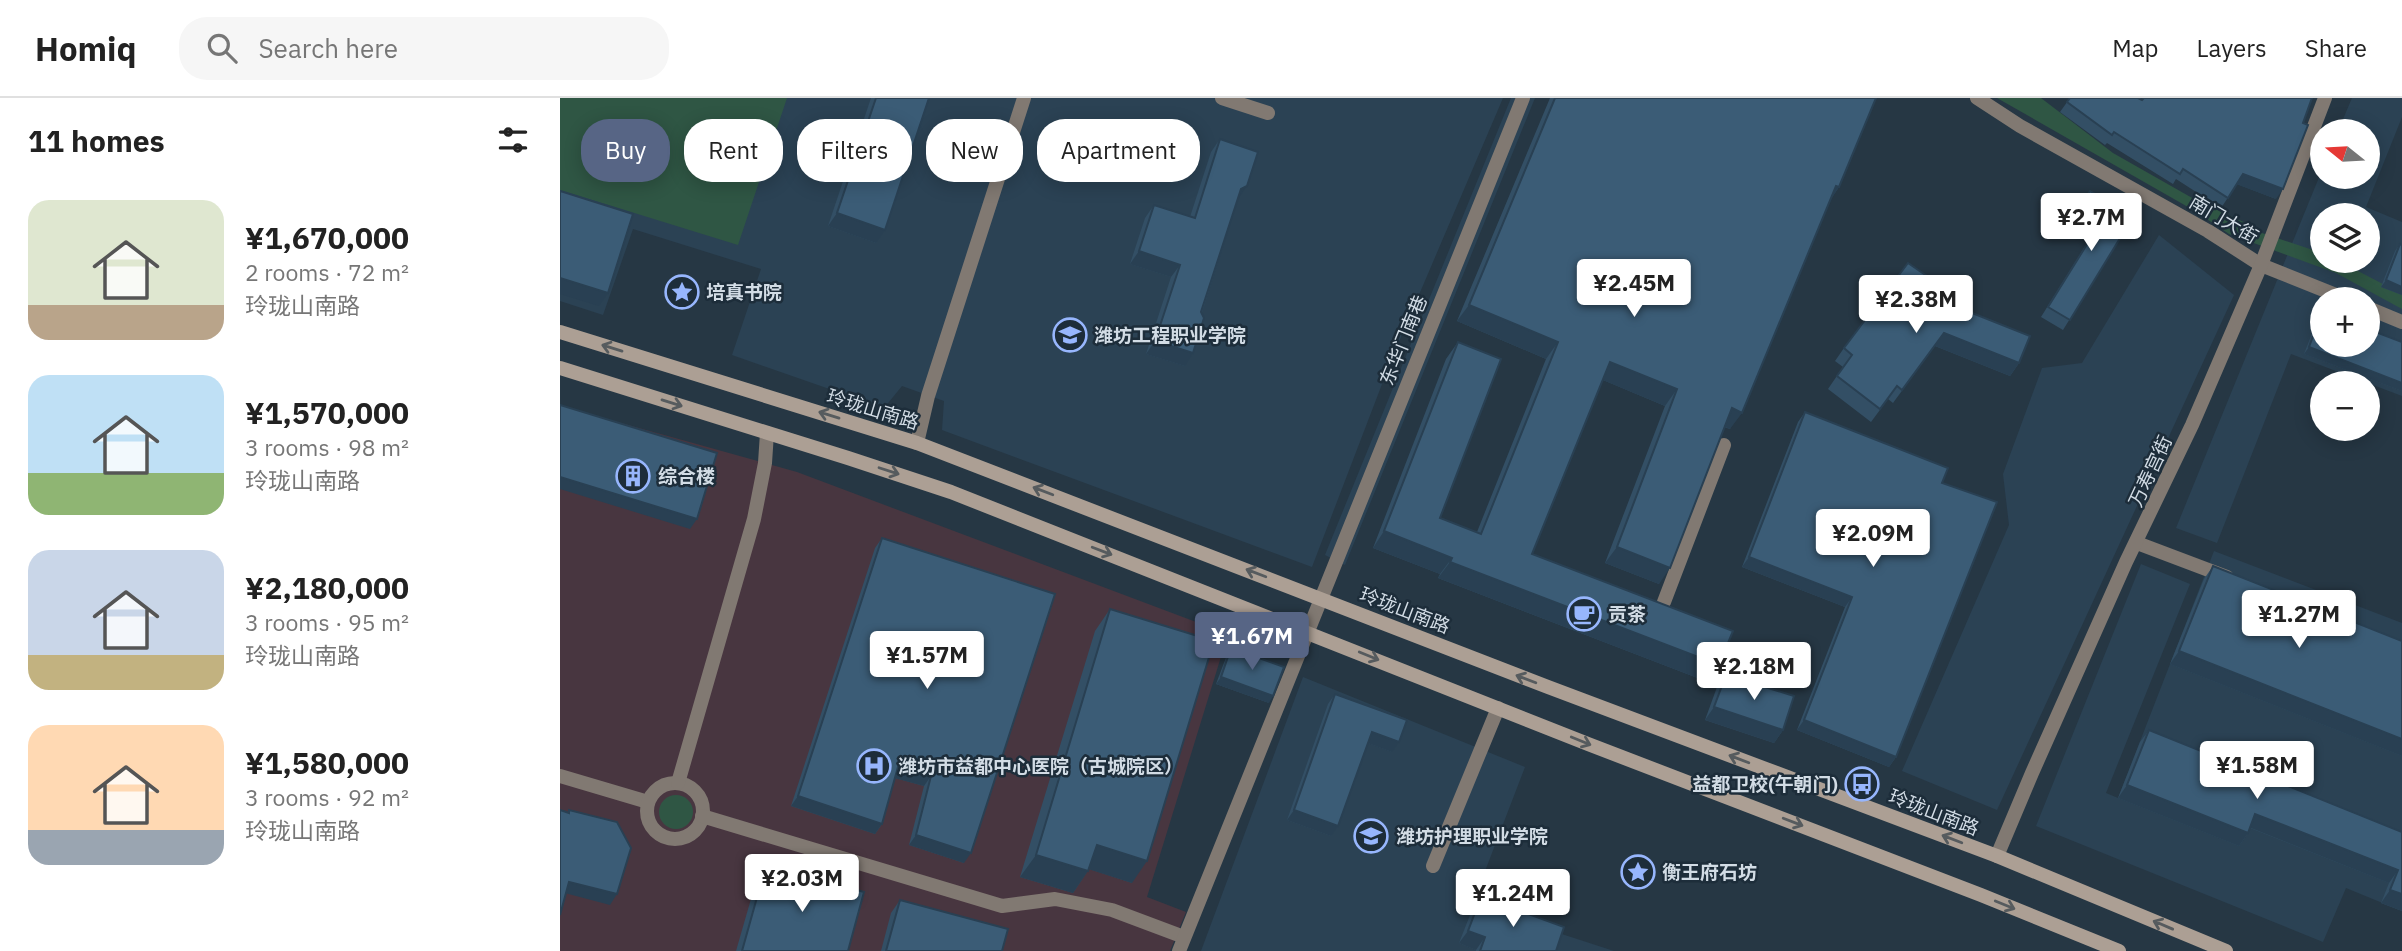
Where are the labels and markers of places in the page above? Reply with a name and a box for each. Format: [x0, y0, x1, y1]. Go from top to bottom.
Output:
pin: ¥2.7M [2042, 194, 2140, 253]
pin: ¥2.45M [1577, 260, 1691, 319]
place icon: 培真书院 [663, 273, 701, 311]
pin: ¥2.38M [1859, 275, 1973, 335]
place label: 培真书院 [706, 280, 782, 304]
school or university icon: 潍坊工程职业学院 [1051, 316, 1089, 354]
place label: 潍坊工程职业学院 [1094, 323, 1246, 347]
building icon: 综合楼 [614, 457, 652, 495]
place label: 综合楼 [658, 464, 715, 488]
pin: ¥2.09M [1816, 510, 1930, 569]
pin: ¥1.27M [2242, 590, 2356, 650]
cafe icon: 贡茶 [1565, 595, 1603, 633]
place label: 贡茶 [1608, 602, 1646, 626]
pin: ¥1.67M [1195, 612, 1309, 672]
pin: ¥1.57M [870, 632, 984, 691]
pin: ¥2.18M [1697, 642, 1811, 702]
pin: ¥1.58M [2200, 742, 2314, 801]
hospital icon: 潍坊市益都中心医院（古城院区） [855, 747, 893, 785]
place label: 潍坊市益都中心医院（古城院区） [898, 754, 1183, 778]
bus stop icon: 益都卫校(午朝门) [1843, 765, 1881, 803]
place label: 益都卫校(午朝门) [1692, 772, 1838, 796]
school or university icon: 潍坊护理职业学院 [1352, 817, 1390, 855]
place label: 潍坊护理职业学院 [1396, 824, 1548, 848]
place icon: 衡王府石坊 [1619, 853, 1657, 891]
pin: ¥2.03M [745, 854, 859, 914]
place label: 衡王府石坊 [1662, 860, 1757, 884]
pin: ¥1.24M [1456, 870, 1570, 929]

